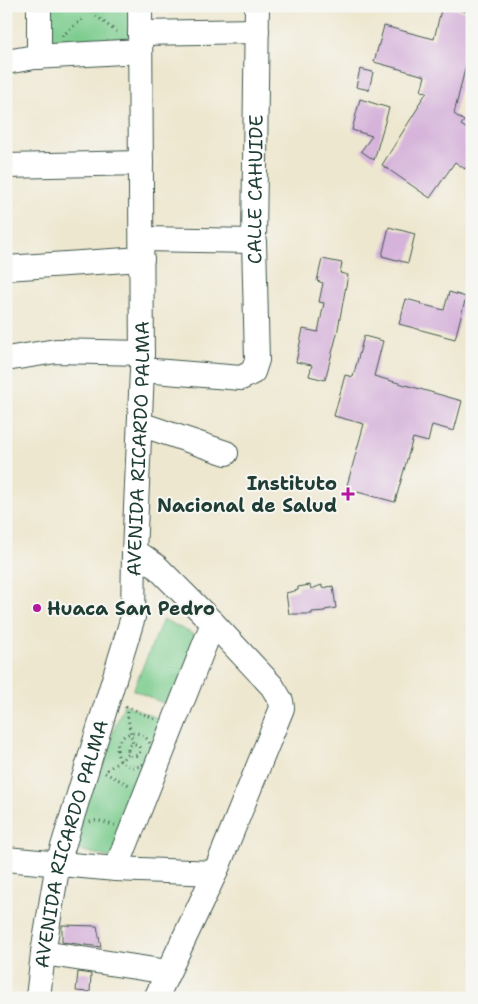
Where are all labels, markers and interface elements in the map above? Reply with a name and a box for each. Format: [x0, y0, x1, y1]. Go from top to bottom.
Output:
street label: CALLE CAHUIDE [241, 114, 268, 265]
street label: AVENIDA RICARDO PALMA [121, 321, 155, 577]
place label: Instituto Nacional de Salud [157, 471, 337, 518]
marker: Instituto Nacional de Salud [341, 487, 355, 501]
place label: Huaca San Pedro [47, 596, 215, 621]
marker: Huaca San Pedro [31, 602, 43, 614]
street label: AVENIDA RICARDO PALMA [29, 716, 114, 969]

